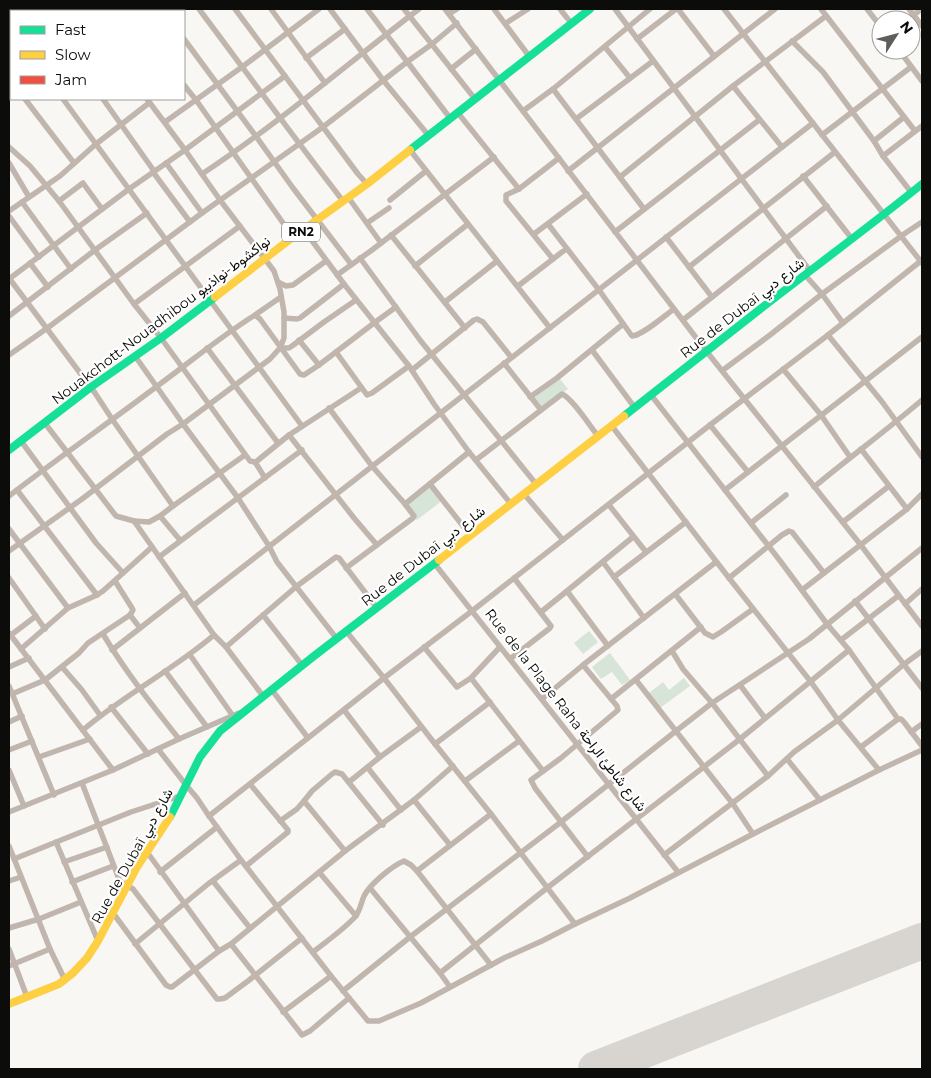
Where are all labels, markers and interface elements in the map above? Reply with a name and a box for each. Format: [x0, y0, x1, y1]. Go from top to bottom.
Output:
legend [10, 10, 185, 100]
north arrow [871, 10, 921, 60]
text: N [896, 17, 917, 37]
text: Fast [55, 20, 86, 39]
text: Slow [55, 45, 91, 64]
text: Jam [54, 70, 87, 89]
road number: RN2 [282, 222, 320, 242]
street label: Nouakchott-Nouadhibou نواكشوط-نواذيبو [48, 232, 274, 408]
street label: Rue de Dubaï شارع دبي [676, 254, 809, 364]
street label: Rue de Dubaï شارع دبي [357, 502, 490, 612]
street label: Rue de la Plage Raha شارع شاطئ الراحة [480, 605, 651, 816]
street label: Rue de Dubaï شارع دبي [87, 785, 179, 928]

